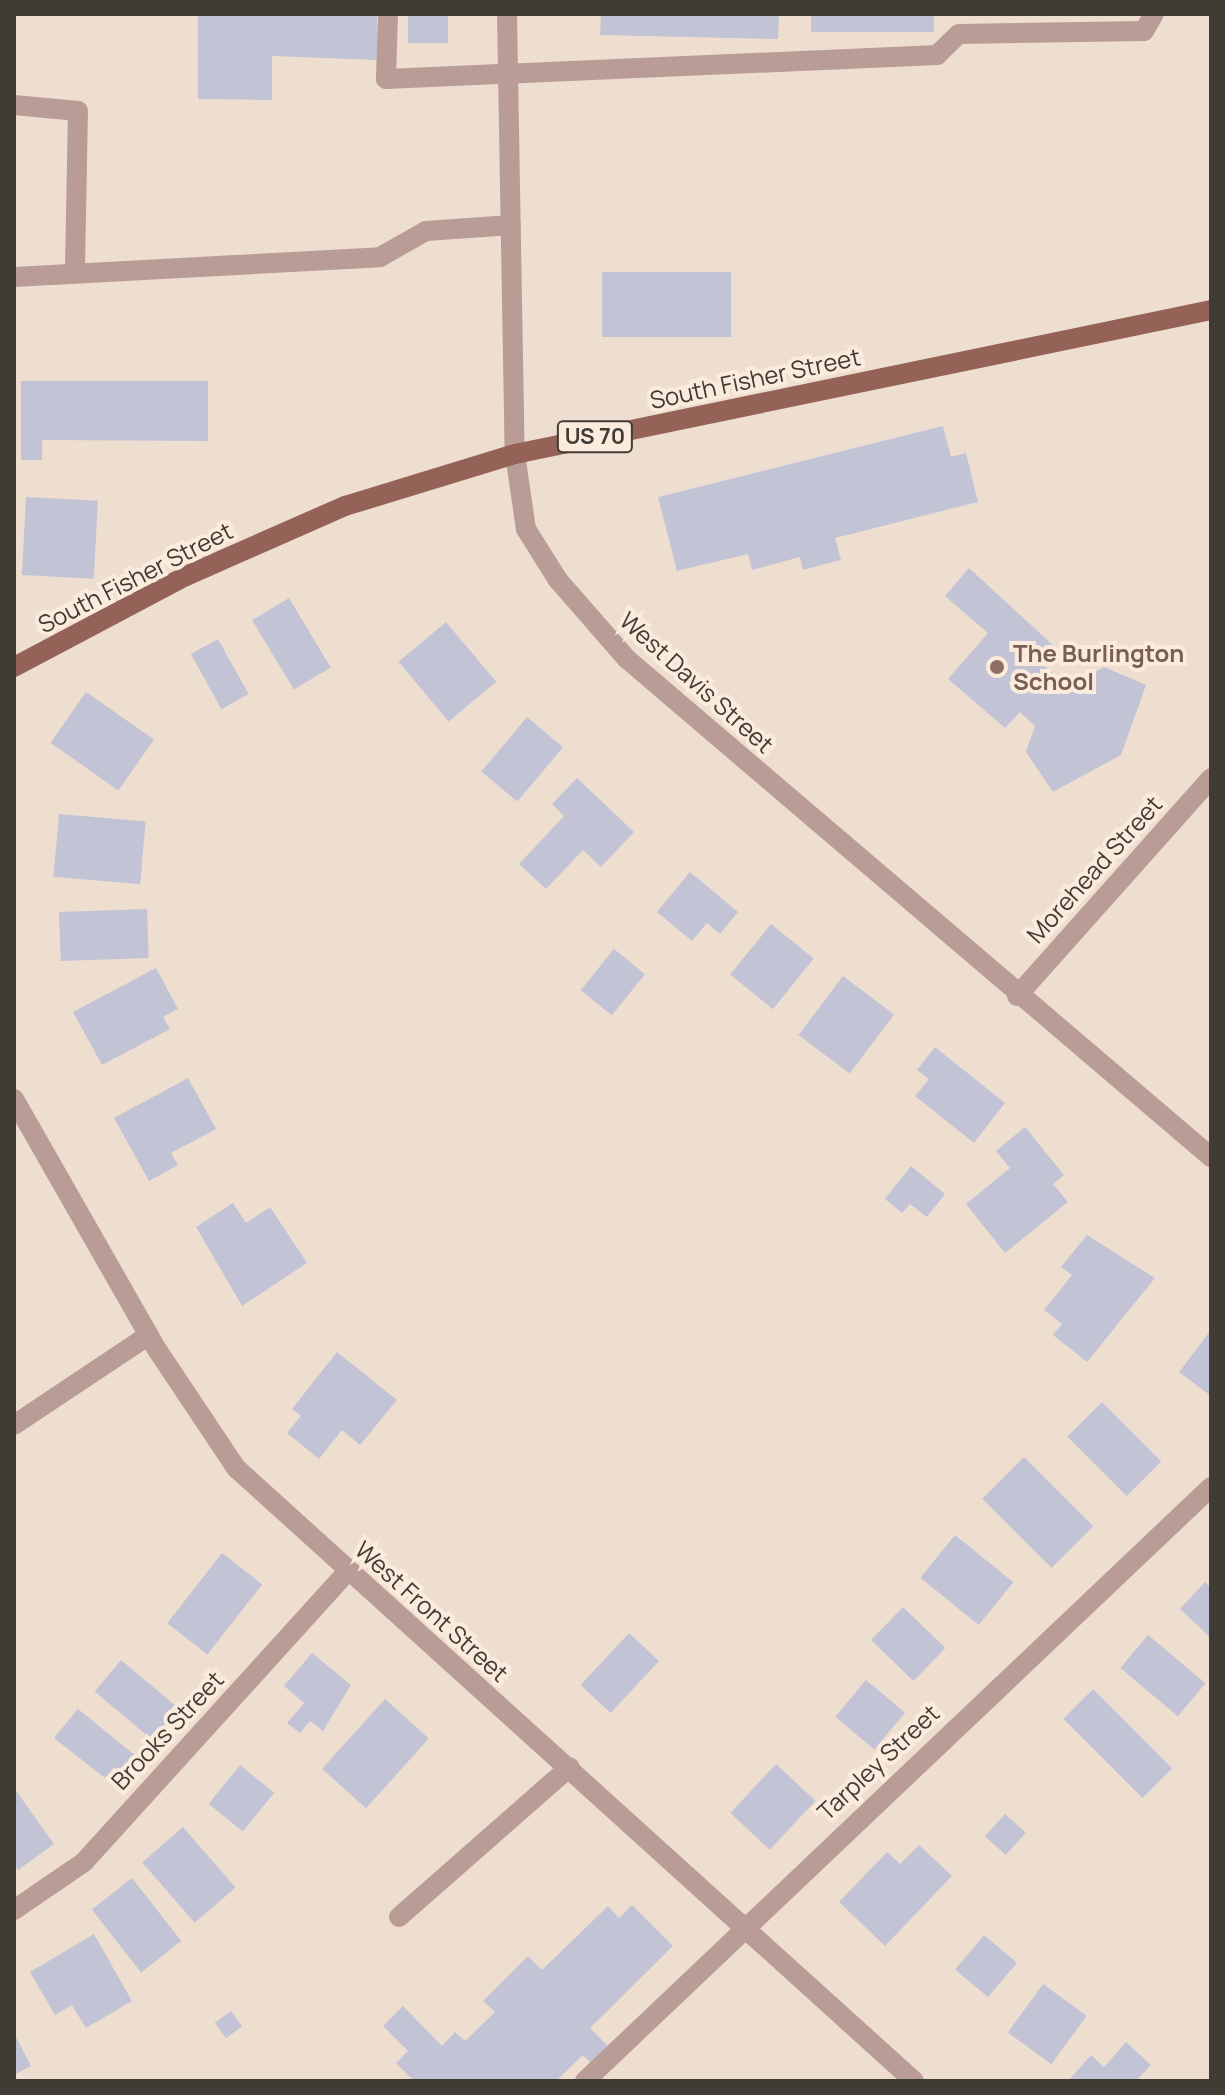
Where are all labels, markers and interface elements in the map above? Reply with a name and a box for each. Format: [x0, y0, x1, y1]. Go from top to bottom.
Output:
street label: South Fisher Street [647, 342, 863, 414]
road number: US 70 [555, 419, 635, 455]
street label: South Fisher Street [33, 515, 237, 639]
street label: West Davis Street [614, 605, 780, 759]
place label: The Burlington School [1013, 639, 1184, 695]
marker: The Burlington School [988, 658, 1006, 676]
street label: Morehead Street [1021, 790, 1167, 948]
street label: West Front Street [350, 1535, 514, 1687]
street label: Brooks Street [105, 1665, 229, 1795]
street label: Tarpley Street [811, 1698, 945, 1826]

